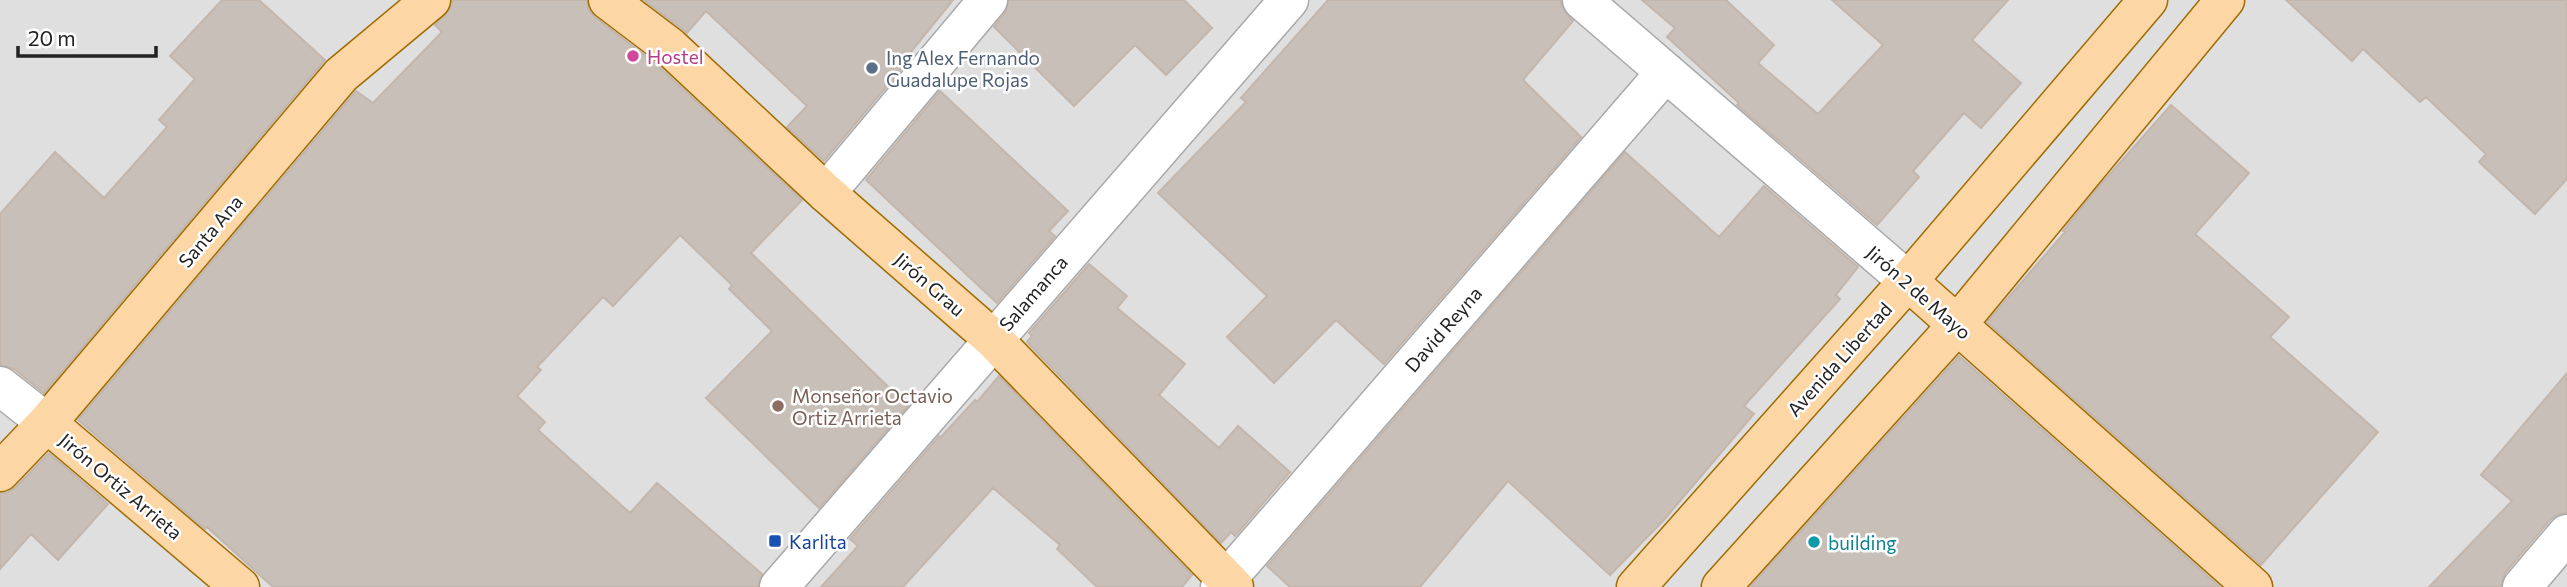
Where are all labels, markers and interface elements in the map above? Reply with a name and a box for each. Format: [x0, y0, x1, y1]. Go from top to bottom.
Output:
scale bar [18, 14, 156, 58]
text: 20 m [28, 25, 76, 50]
place label: Hostel [647, 45, 704, 68]
place label: Ing Alex Fernando Guadalupe Rojas [886, 46, 1040, 91]
marker: Hostel [625, 48, 641, 64]
marker: Ing Alex Fernando Guadalupe Rojas [864, 60, 880, 76]
street label: Santa Ana [173, 190, 247, 272]
street label: Jirón 2 de Mayo [1862, 240, 1976, 344]
street label: Jirón Grau [890, 247, 970, 321]
street label: Salamanca [994, 251, 1072, 335]
street label: David Reyna [1400, 282, 1486, 376]
street label: Avenida Libertad [1782, 297, 1896, 421]
place label: Monseñor Octavio Ortiz Arrieta [792, 384, 953, 429]
marker: Monseñor Octavio Ortiz Arrieta [770, 398, 786, 414]
street label: Jirón Ortiz Arrieta [55, 428, 187, 544]
place label: Karlita [789, 530, 847, 553]
place label: building [1828, 531, 1897, 554]
marker: Karlita [767, 533, 783, 549]
marker: building [1806, 534, 1822, 550]

